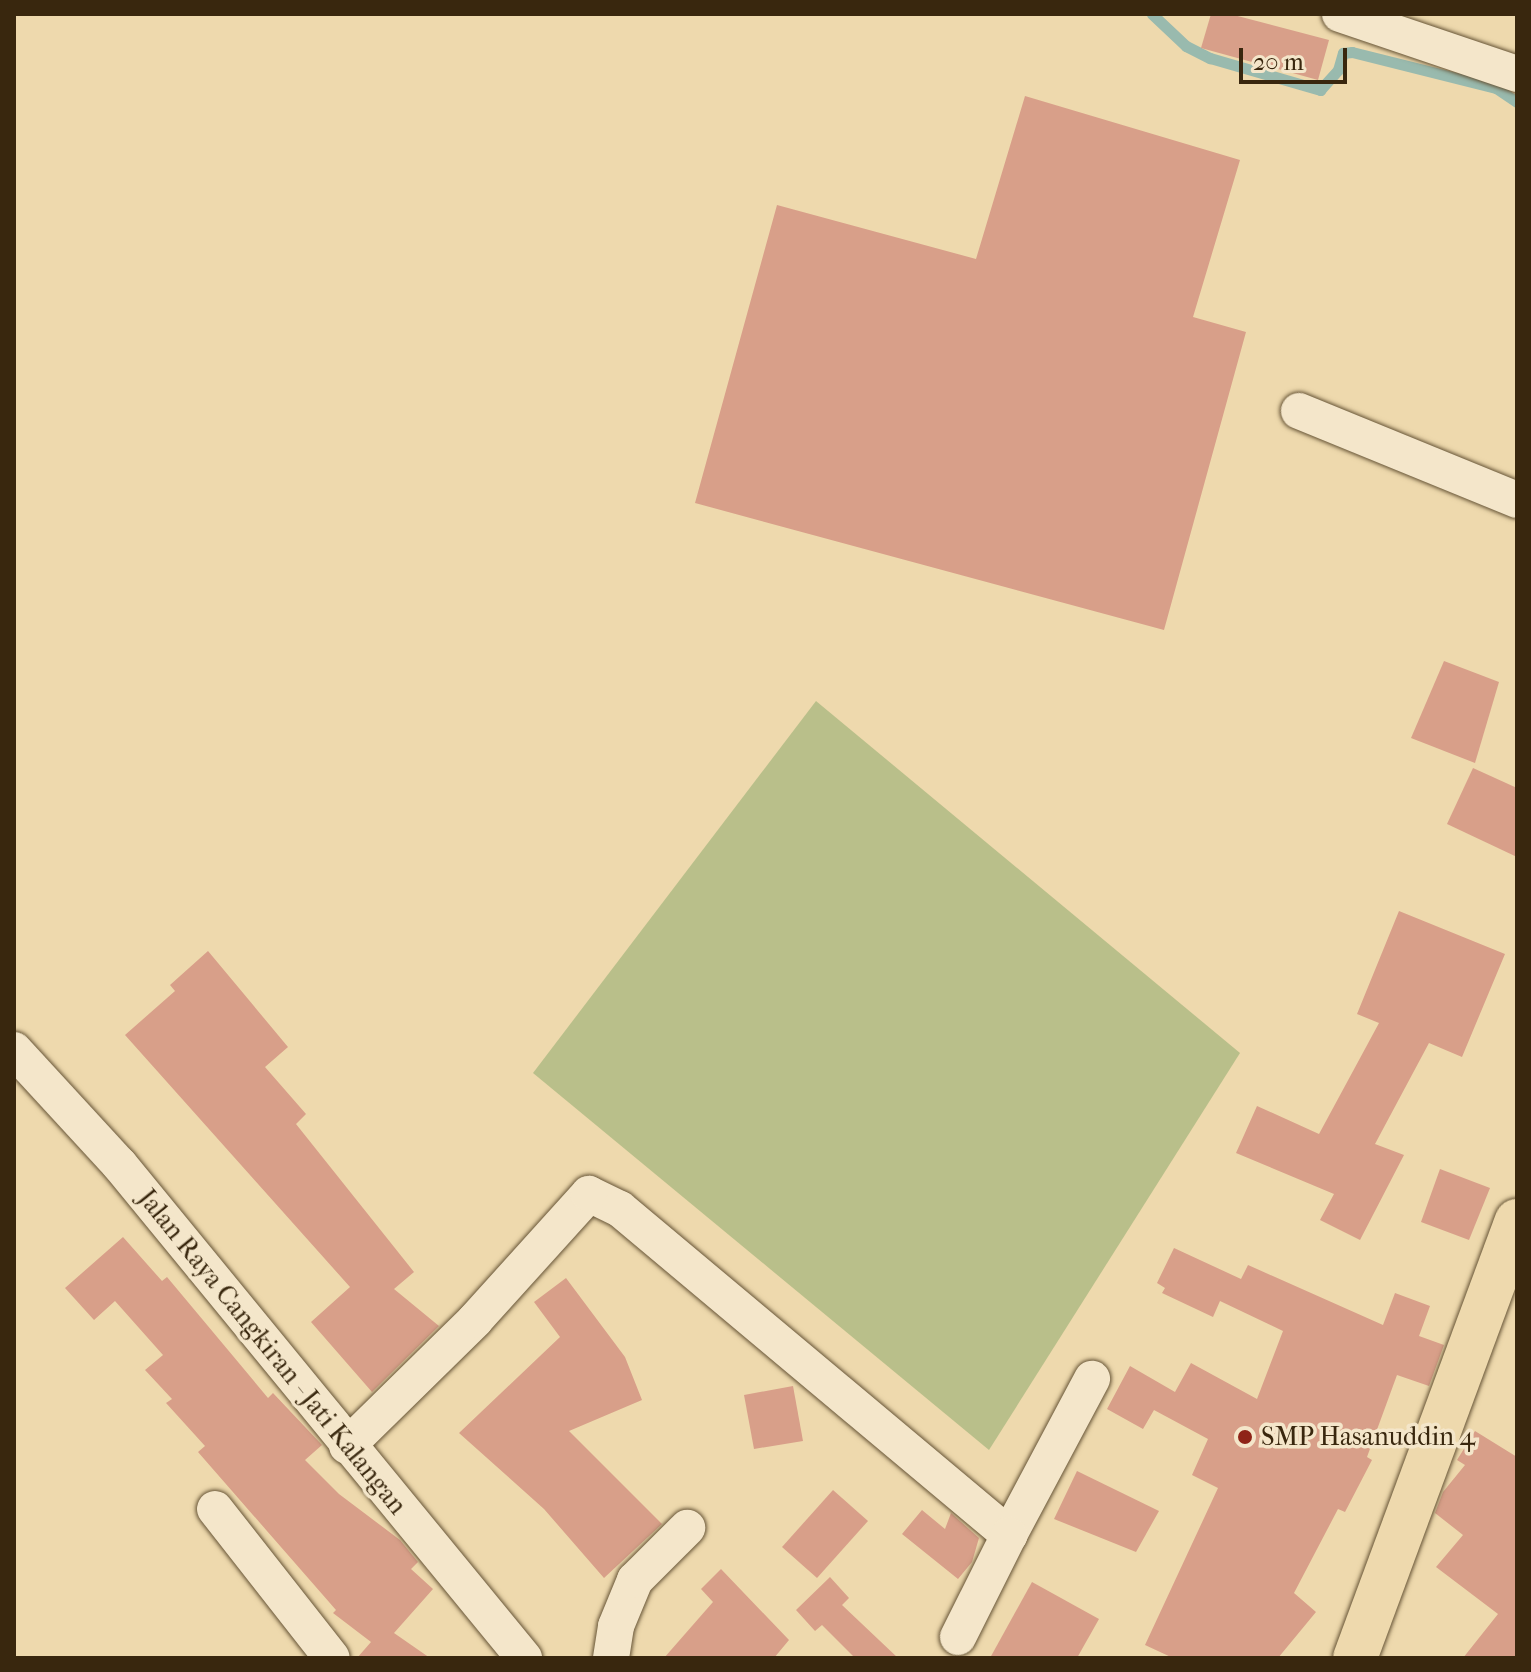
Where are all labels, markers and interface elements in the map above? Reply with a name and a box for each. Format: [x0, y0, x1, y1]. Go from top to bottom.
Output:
scale bar [1243, 32, 1351, 82]
text: 20 m [1253, 48, 1304, 76]
street label: Jalan Raya Cangkiran - Jati Kalangan [131, 1183, 413, 1521]
place label: SMP Hasanuddin 4 [1261, 1421, 1475, 1453]
marker: SMP Hasanuddin 4 [1236, 1428, 1254, 1446]

